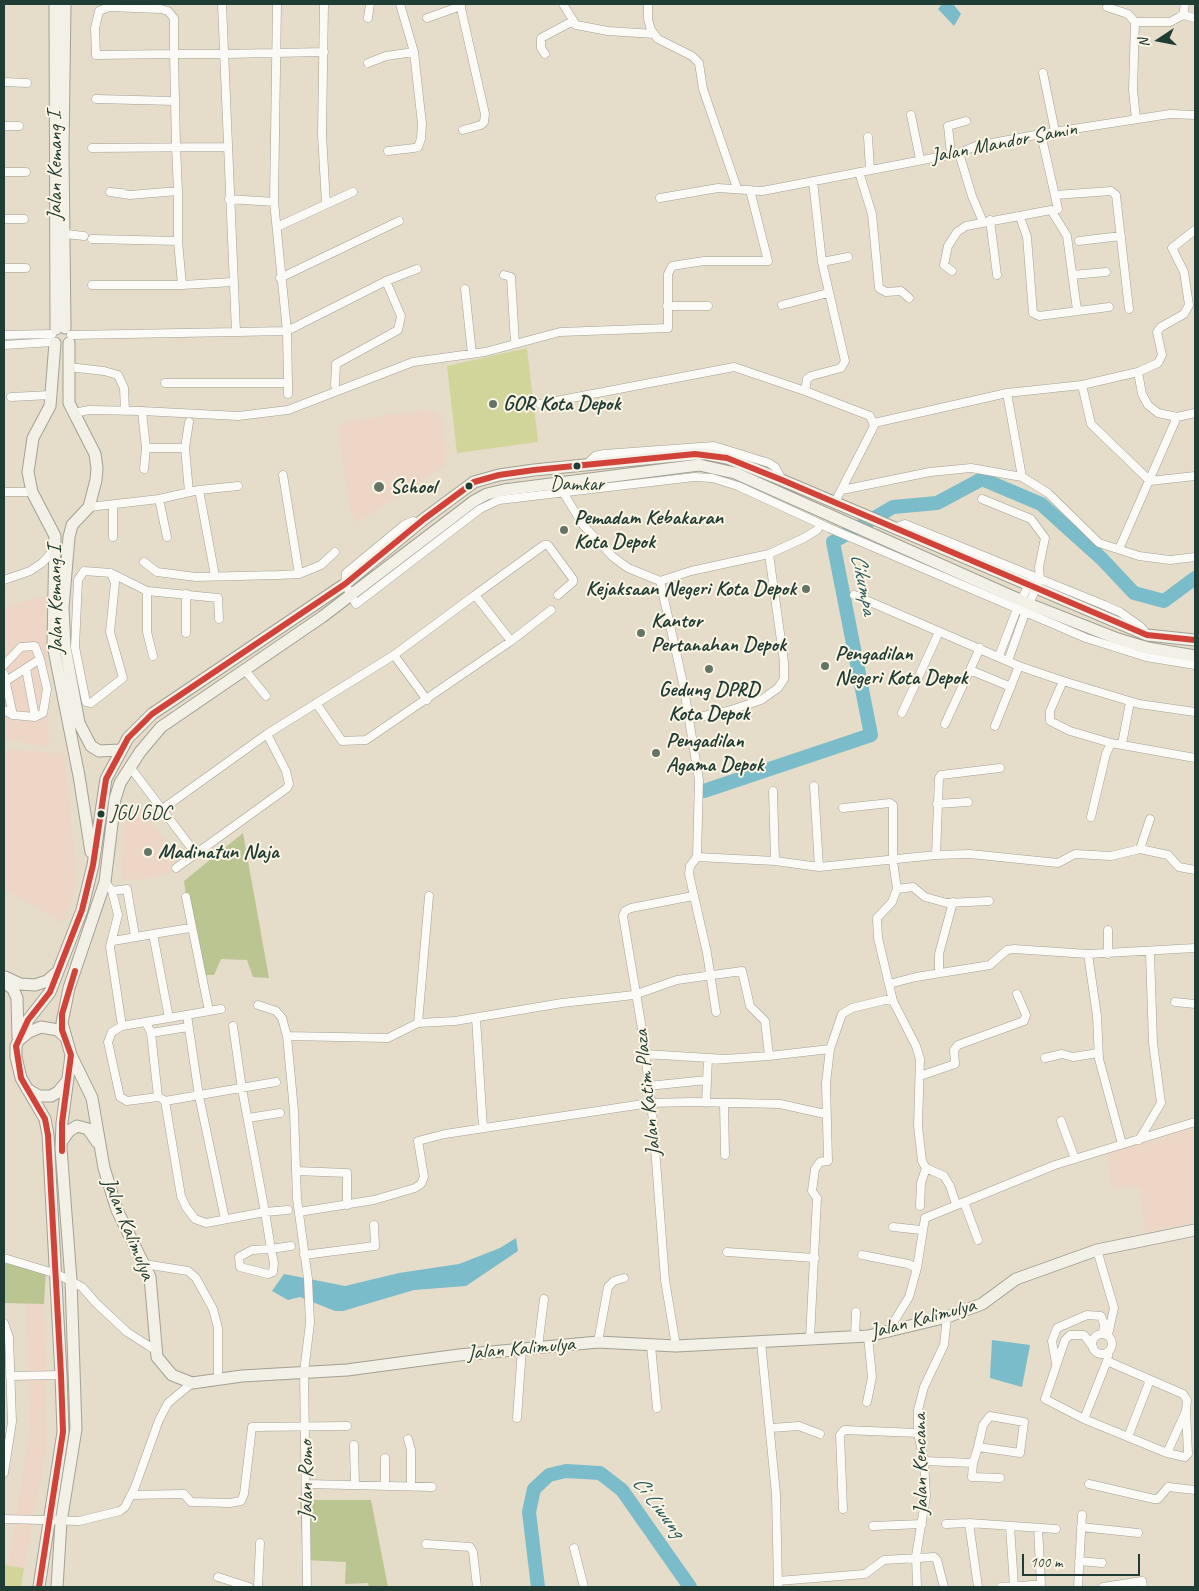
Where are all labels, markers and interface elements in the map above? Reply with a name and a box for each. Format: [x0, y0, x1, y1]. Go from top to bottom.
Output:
north arrow [1134, 15, 1184, 65]
text: N [1135, 37, 1153, 49]
street label: Jalan Kemang I [42, 112, 68, 220]
street label: Jalan Mandor Samin [929, 116, 1079, 170]
place label: GOR Kota Depok [503, 391, 620, 417]
marker: GOR Kota Depok [487, 398, 499, 410]
marker: Damkar [572, 461, 582, 471]
place label: Damkar [550, 473, 604, 497]
place label: School [390, 474, 436, 500]
marker: School [372, 480, 386, 494]
unlabelled marker [464, 481, 474, 491]
place label: Pemadam Kebakaran Kota Depok [574, 505, 723, 555]
marker: Pemadam Kebakaran Kota Depok [558, 524, 570, 536]
street label: Jalan Kemang I [42, 545, 70, 655]
water label: Cikumpa [844, 551, 882, 617]
place label: Kejaksaan Negeri Kota Depok [586, 576, 796, 602]
marker: Kejaksaan Negeri Kota Depok [800, 583, 812, 595]
place label: Kantor Pertanahan Depok [651, 608, 786, 658]
marker: Kantor Pertanahan Depok [635, 627, 647, 639]
place label: Pengadilan Negeri Kota Depok [835, 641, 967, 691]
marker: Pengadilan Negeri Kota Depok [819, 660, 831, 672]
marker: Gedung DPRD Kota Depok [703, 663, 715, 675]
place label: Gedung DPRD Kota Depok [659, 677, 759, 727]
place label: Pengadilan Agama Depok [666, 728, 763, 778]
marker: Pengadilan Agama Depok [650, 747, 662, 759]
place label: JGU GDC [110, 802, 171, 826]
marker: JGU GDC [96, 809, 106, 819]
place label: Madinatun Naja [158, 839, 279, 865]
marker: Madinatun Naja [142, 846, 154, 858]
street label: Jalan Katim Plaza [629, 1028, 667, 1158]
street label: Jalan Kalimulya [96, 1174, 160, 1284]
street label: Jalan Kalimulya [867, 1293, 979, 1345]
street label: Jalan Kalimulya [466, 1332, 576, 1366]
street label: Jalan Kencana [908, 1413, 934, 1515]
street label: Jalan Romo [293, 1440, 319, 1520]
water label: Ci Liwung [626, 1471, 690, 1543]
scale bar [1024, 1544, 1142, 1576]
text: 100 m [1030, 1553, 1062, 1572]

